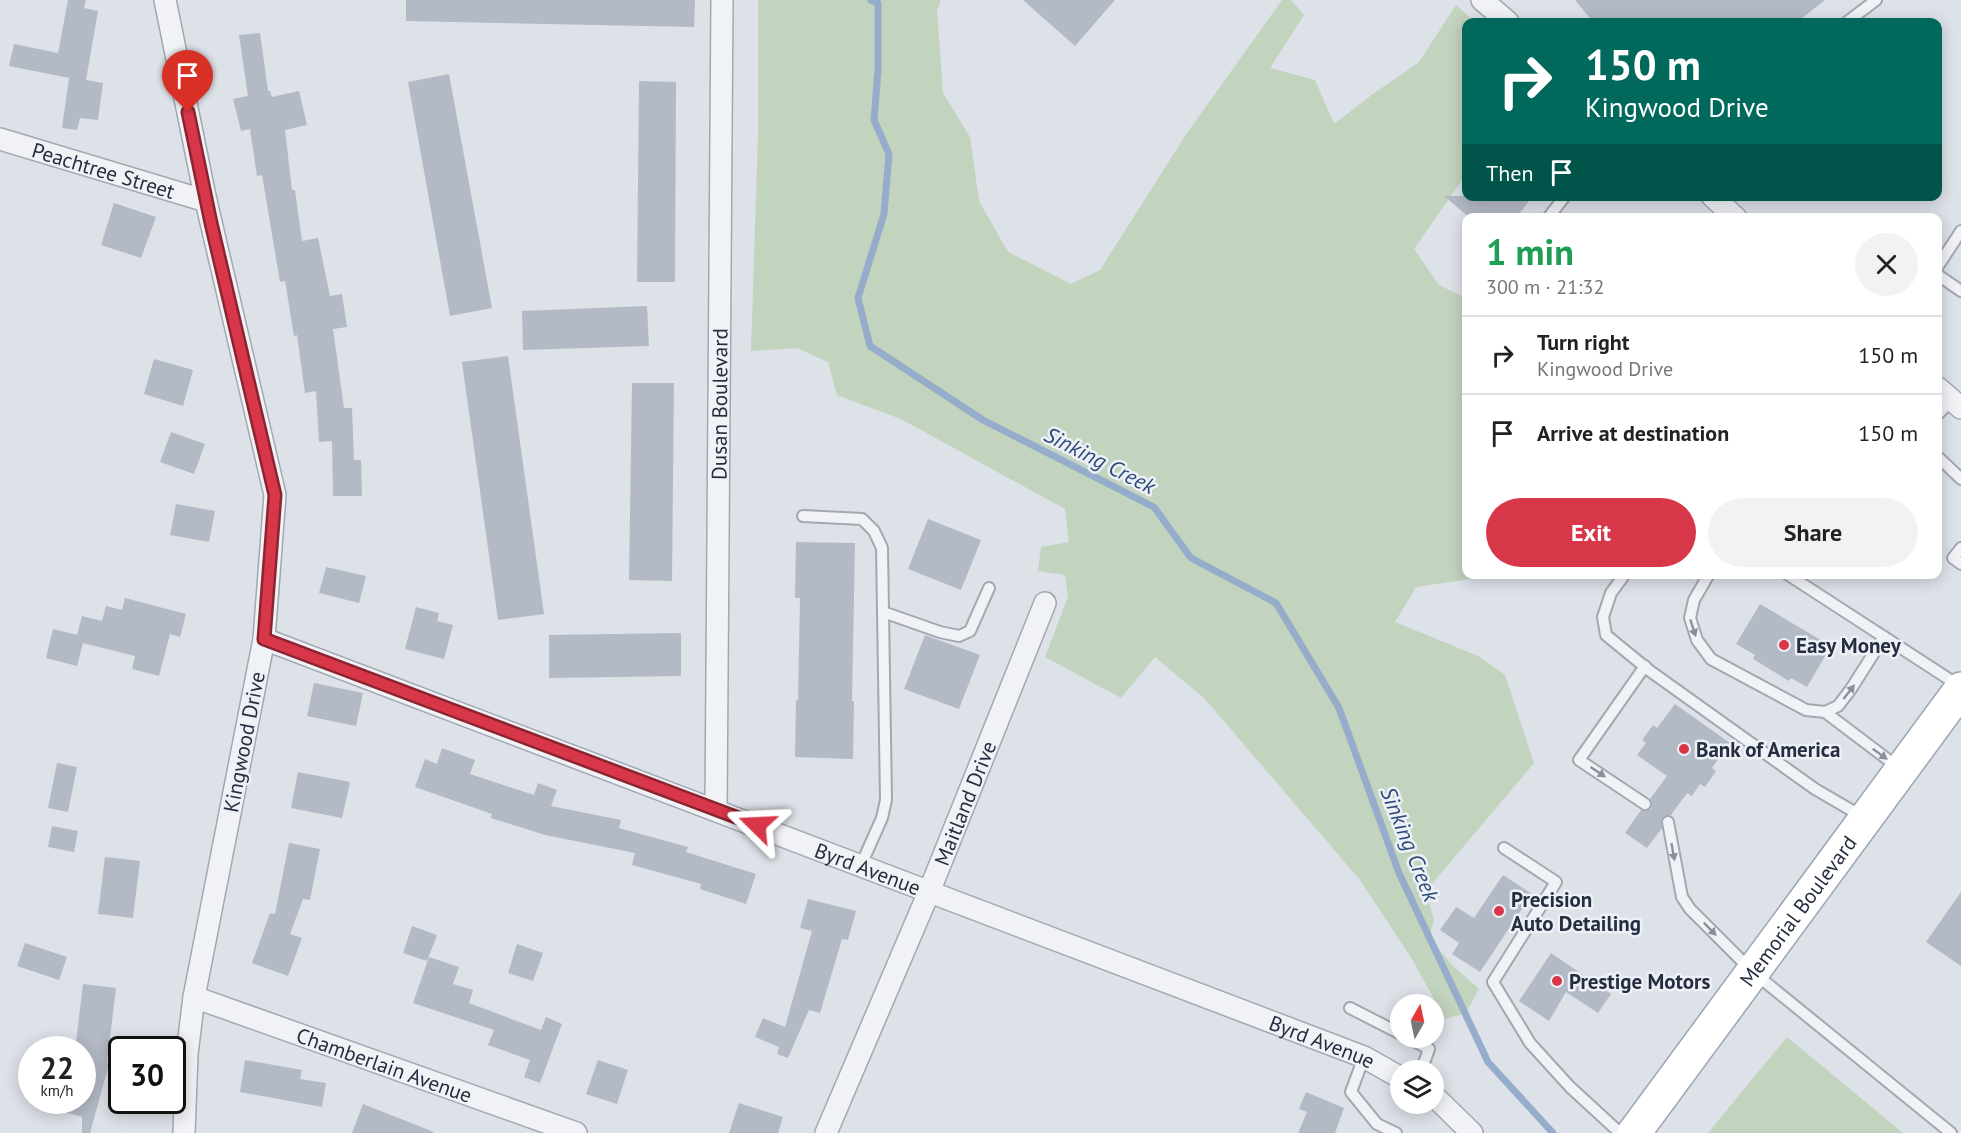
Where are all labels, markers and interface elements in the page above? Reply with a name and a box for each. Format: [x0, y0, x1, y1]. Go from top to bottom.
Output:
text: 150 m [1585, 37, 1701, 92]
icon: right [1486, 42, 1564, 120]
pin [162, 50, 213, 112]
icon: arrive [171, 59, 204, 92]
text: Kingwood Drive [1585, 90, 1769, 124]
street label: Peachtree Street [29, 136, 178, 204]
icon: arrive [1545, 156, 1578, 189]
text: Then [1486, 159, 1533, 187]
text: 1 min [1486, 228, 1574, 275]
button: close [1855, 233, 1918, 296]
text: 300 m · 21:32 [1486, 274, 1604, 300]
street label: Dusan Boulevard [705, 328, 733, 480]
text: Turn right [1537, 328, 1629, 356]
icon: right [1486, 339, 1519, 372]
text: 150 m [1858, 341, 1918, 369]
text: Kingwood Drive [1537, 356, 1673, 382]
icon: arrive [1486, 417, 1519, 450]
text: Arrive at destination [1537, 419, 1729, 447]
text: 150 m [1858, 419, 1918, 447]
water label: Sinking Creek [1040, 420, 1161, 500]
button: Exit [1486, 498, 1696, 567]
button: Share [1708, 498, 1918, 567]
one-way arrow [1689, 619, 1698, 637]
place label: Easy Money [1796, 632, 1902, 659]
marker: Easy Money [1777, 638, 1791, 652]
street label: Kingwood Drive [217, 669, 271, 815]
one-way arrow [1842, 684, 1854, 699]
place label: Bank of America [1696, 736, 1840, 763]
street label: Maitland Drive [928, 737, 1002, 869]
marker: Bank of America [1677, 742, 1691, 756]
one-way arrow [1873, 747, 1888, 759]
one-way arrow [1590, 767, 1606, 778]
water label: Sinking Creek [1374, 783, 1446, 906]
position arrow [725, 793, 789, 857]
street label: Memorial Boulevard [1733, 830, 1862, 992]
street label: Byrd Avenue [811, 836, 925, 901]
one-way arrow [1669, 842, 1678, 861]
place label: Precision Auto Detailing [1511, 886, 1641, 937]
marker: Precision Auto Detailing [1492, 904, 1506, 918]
one-way arrow [1702, 921, 1716, 935]
place label: Prestige Motors [1569, 968, 1710, 995]
marker: Prestige Motors [1550, 974, 1564, 988]
north arrow [1390, 994, 1444, 1048]
map controls [1390, 994, 1444, 1114]
street label: Byrd Avenue [1265, 1009, 1380, 1074]
street label: Chamberlain Avenue [293, 1021, 476, 1108]
speed limit sign: 30 [108, 1036, 186, 1114]
text: 22 [40, 1048, 74, 1087]
button: layers [1390, 1060, 1444, 1114]
text: km/h [41, 1081, 73, 1100]

